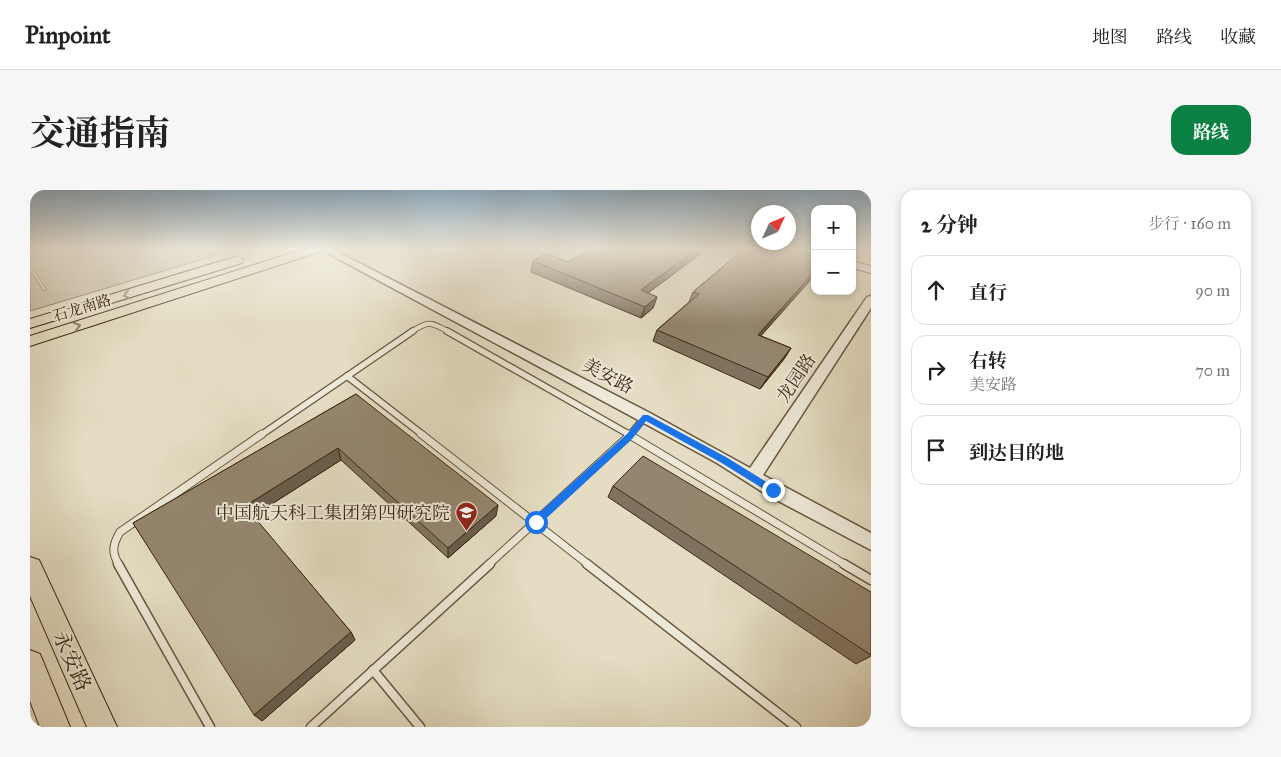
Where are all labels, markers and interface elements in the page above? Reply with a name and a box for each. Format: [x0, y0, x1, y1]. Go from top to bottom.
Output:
text: Pinpoint [25, 20, 111, 50]
text: 地图 [1092, 26, 1128, 48]
text: 路线 [1156, 26, 1192, 48]
text: 收藏 [1220, 26, 1256, 48]
button: 路线 [1171, 105, 1251, 155]
text: 交通指南 [30, 112, 170, 155]
north arrow [751, 205, 796, 250]
map controls [811, 205, 856, 295]
button: + [811, 205, 856, 250]
text: 2 分钟 [921, 212, 978, 238]
text: 步行 · 160 m [1148, 214, 1231, 233]
button: − [811, 250, 856, 295]
icon: ahead [922, 276, 950, 304]
text: 直行 [969, 281, 1007, 304]
text: 90 m [1195, 281, 1230, 300]
one-way arrow [123, 289, 131, 299]
street label: 石龙南路 [51, 291, 113, 325]
one-way arrow [72, 322, 80, 332]
street label: 龙园路 [772, 349, 820, 407]
text: 右转 [969, 349, 1007, 372]
street label: 美安路 [579, 354, 637, 398]
icon: right [922, 356, 950, 384]
text: 70 m [1195, 361, 1230, 380]
text: 美安路 [969, 375, 1017, 394]
icon: arrive [922, 436, 950, 464]
text: 到达目的地 [969, 441, 1064, 464]
route end [762, 479, 785, 502]
school or university icon: 中国航天科工集团第四研究院 [454, 501, 478, 532]
place label: 中国航天科工集团第四研究院 [216, 502, 450, 524]
route start [525, 511, 548, 534]
street label: 永安路 [47, 627, 97, 695]

